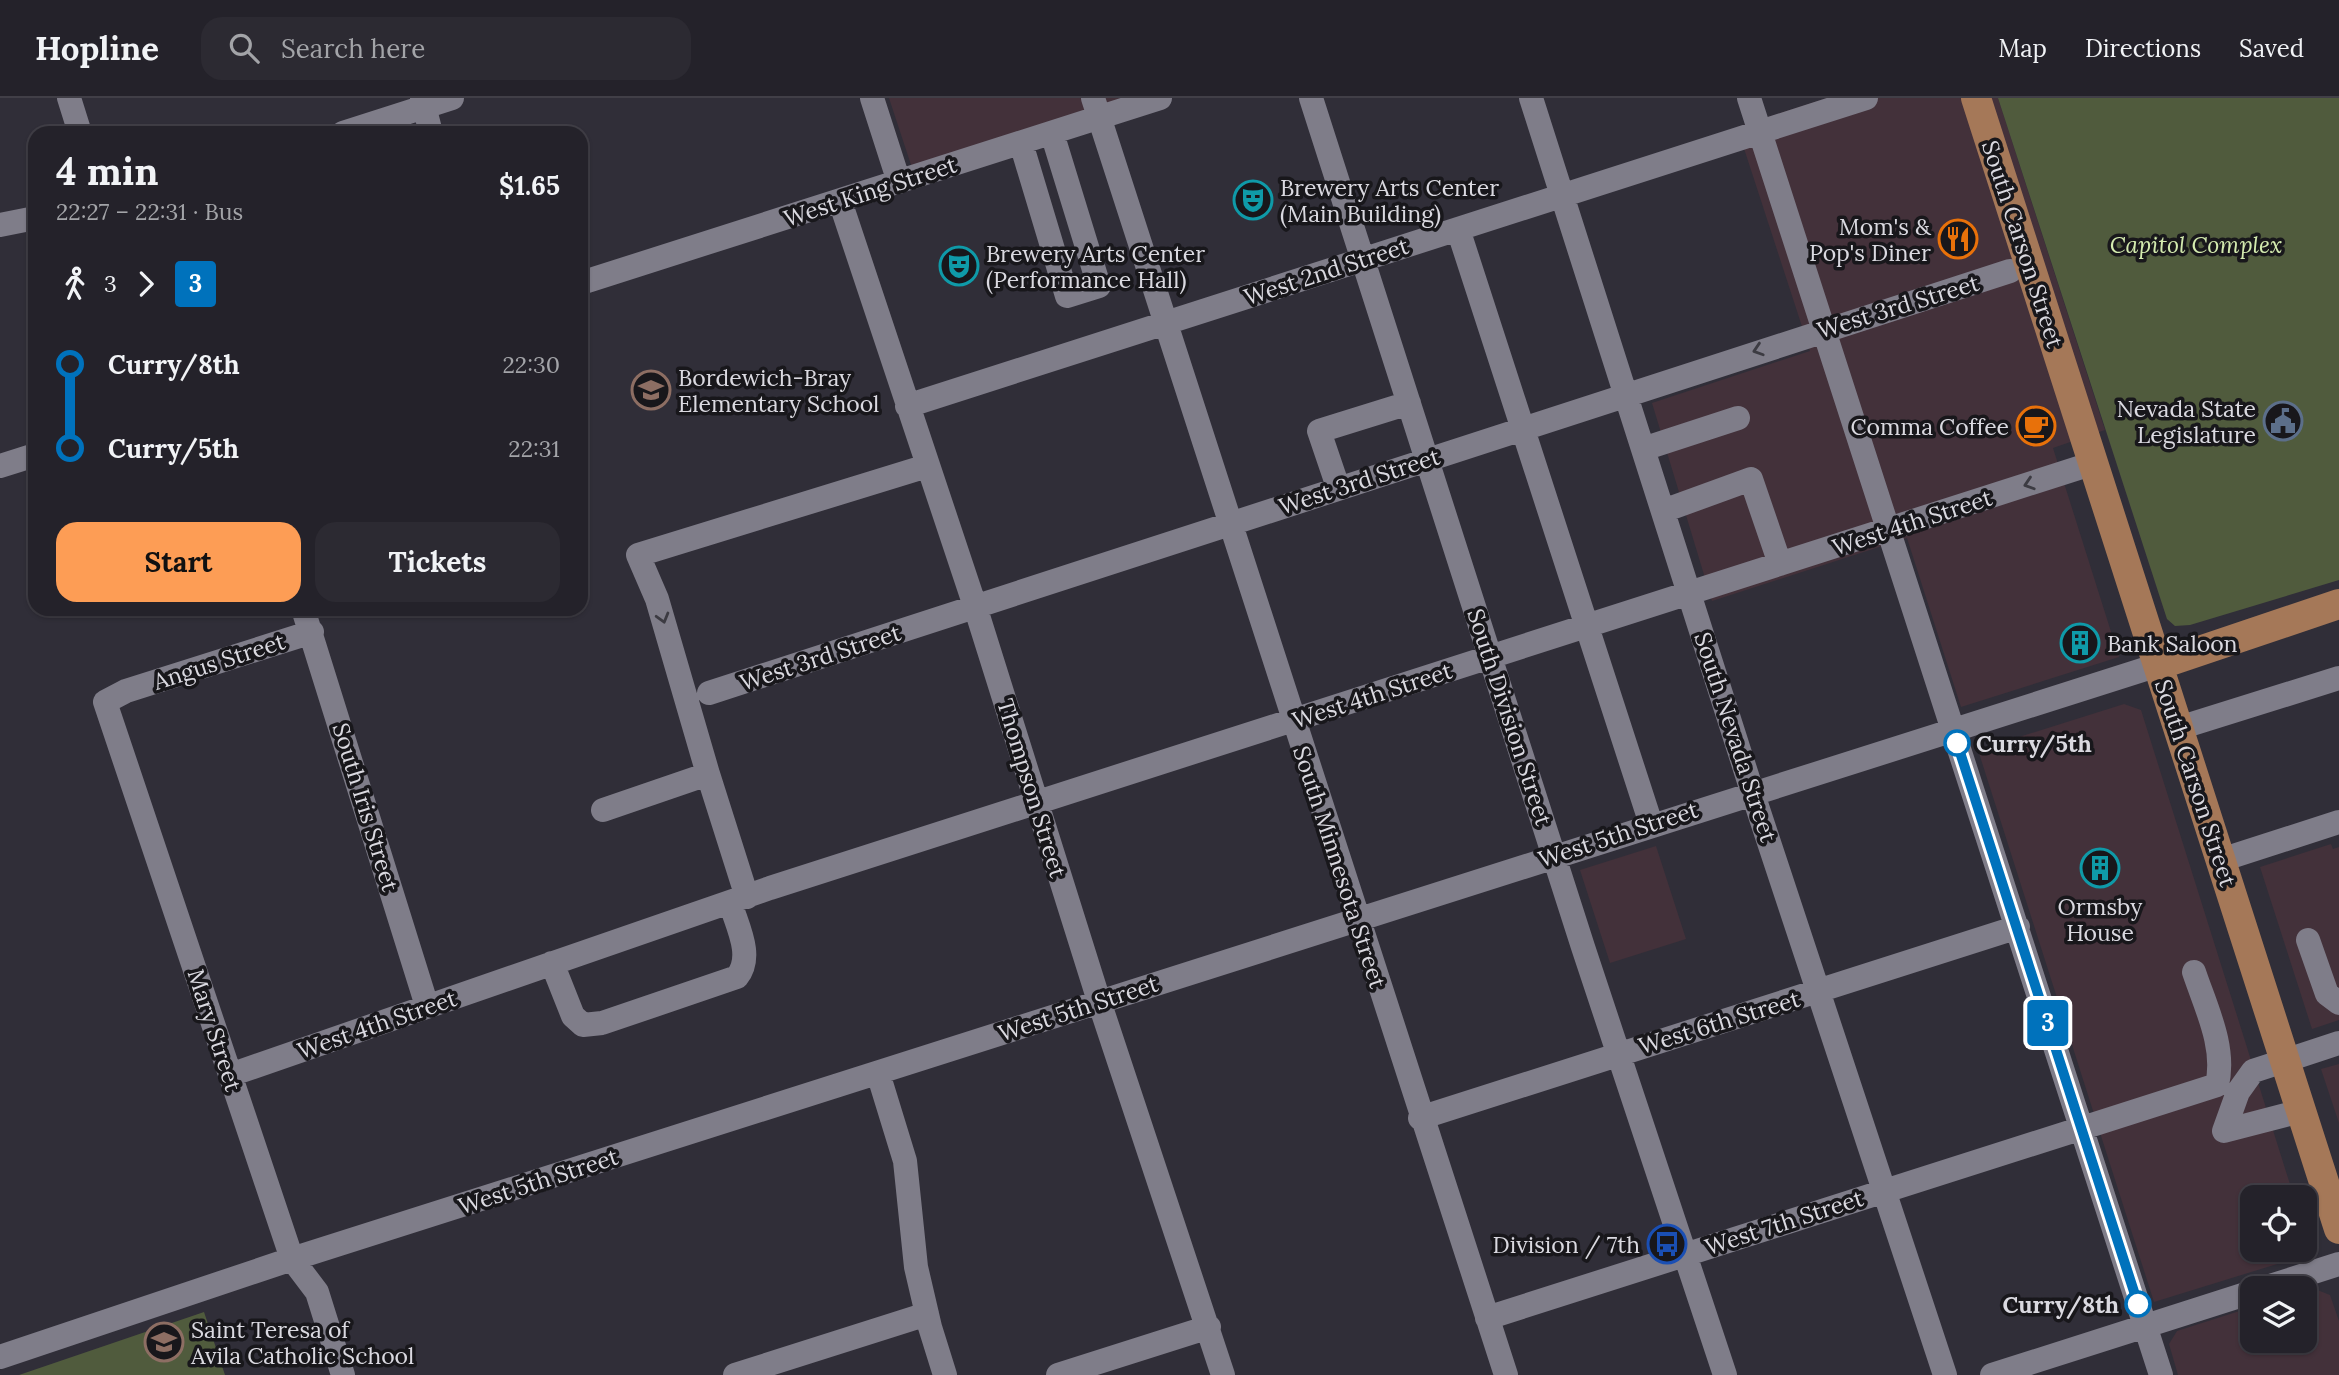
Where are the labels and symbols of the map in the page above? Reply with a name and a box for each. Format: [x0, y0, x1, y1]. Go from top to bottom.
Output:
street label: South Carson Street [1976, 137, 2070, 351]
street label: West King Street [780, 149, 960, 233]
place label: Brewery Arts Center (Main Building) [1280, 173, 1499, 229]
theatre icon: Brewery Arts Center (Main Building) [1232, 179, 1274, 221]
place label: Mom's & Pop's Diner [1809, 212, 1932, 267]
restaurant icon: Mom's & Pop's Diner [1937, 218, 1979, 260]
park label: Capitol Complex [2110, 230, 2282, 259]
street label: West 2nd Street [1240, 231, 1412, 311]
place label: Brewery Arts Center (Performance Hall) [986, 239, 1205, 295]
theatre icon: Brewery Arts Center (Performance Hall) [938, 245, 980, 287]
street label: West 3rd Street [1814, 268, 1983, 344]
one-way arrow [1753, 342, 1765, 357]
place label: Bordewich-Bray Elementary School [678, 363, 879, 418]
school or university icon: Bordewich-Bray Elementary School [630, 369, 672, 411]
place label: Nevada State Legislature [2117, 394, 2256, 449]
public building icon: Nevada State Legislature [2262, 400, 2304, 442]
cafe icon: Comma Coffee [2015, 405, 2057, 447]
place label: Comma Coffee [1851, 412, 2009, 441]
street label: West 3rd Street [1275, 441, 1443, 521]
one-way arrow [2023, 476, 2035, 490]
street label: West 4th Street [1828, 482, 1996, 562]
street label: South Division Street [1461, 605, 1559, 829]
one-way arrow [655, 612, 669, 624]
street label: West 3rd Street [736, 617, 904, 697]
building icon: Bank Saloon [2059, 622, 2101, 664]
street label: Angus Street [149, 626, 289, 696]
street label: South Nevada Street [1688, 629, 1784, 846]
place label: Bank Saloon [2107, 629, 2238, 658]
street label: West 4th Street [1288, 655, 1456, 735]
street label: South Carson Street [2149, 676, 2243, 890]
street label: Thompson Street [991, 695, 1073, 881]
street label: South Iris Street [327, 719, 405, 895]
place label: Curry/5th [1976, 729, 2092, 759]
marker: Curry/5th [1944, 730, 1970, 756]
street label: South Minnesota Street [1287, 742, 1393, 992]
street label: West 5th Street [1534, 794, 1702, 874]
building icon: Ormsby House [2079, 847, 2121, 889]
place label: Ormsby House [2058, 892, 2143, 947]
street label: Mary Street [182, 965, 248, 1095]
street label: West 5th Street [994, 968, 1162, 1048]
street label: West 4th Street [294, 983, 461, 1065]
street label: West 6th Street [1635, 984, 1803, 1060]
line badge: 3 [2025, 1000, 2071, 1046]
street label: West 5th Street [454, 1141, 622, 1221]
street label: West 7th Street [1701, 1183, 1867, 1261]
bus stop icon: Division / 7th [1646, 1223, 1688, 1265]
place label: Division / 7th [1493, 1230, 1640, 1260]
place label: Curry/8th [2003, 1290, 2119, 1320]
marker: Curry/8th [2125, 1291, 2151, 1317]
place label: Saint Teresa of Avila Catholic School [190, 1315, 414, 1370]
school or university icon: Saint Teresa of Avila Catholic School [143, 1321, 185, 1363]

